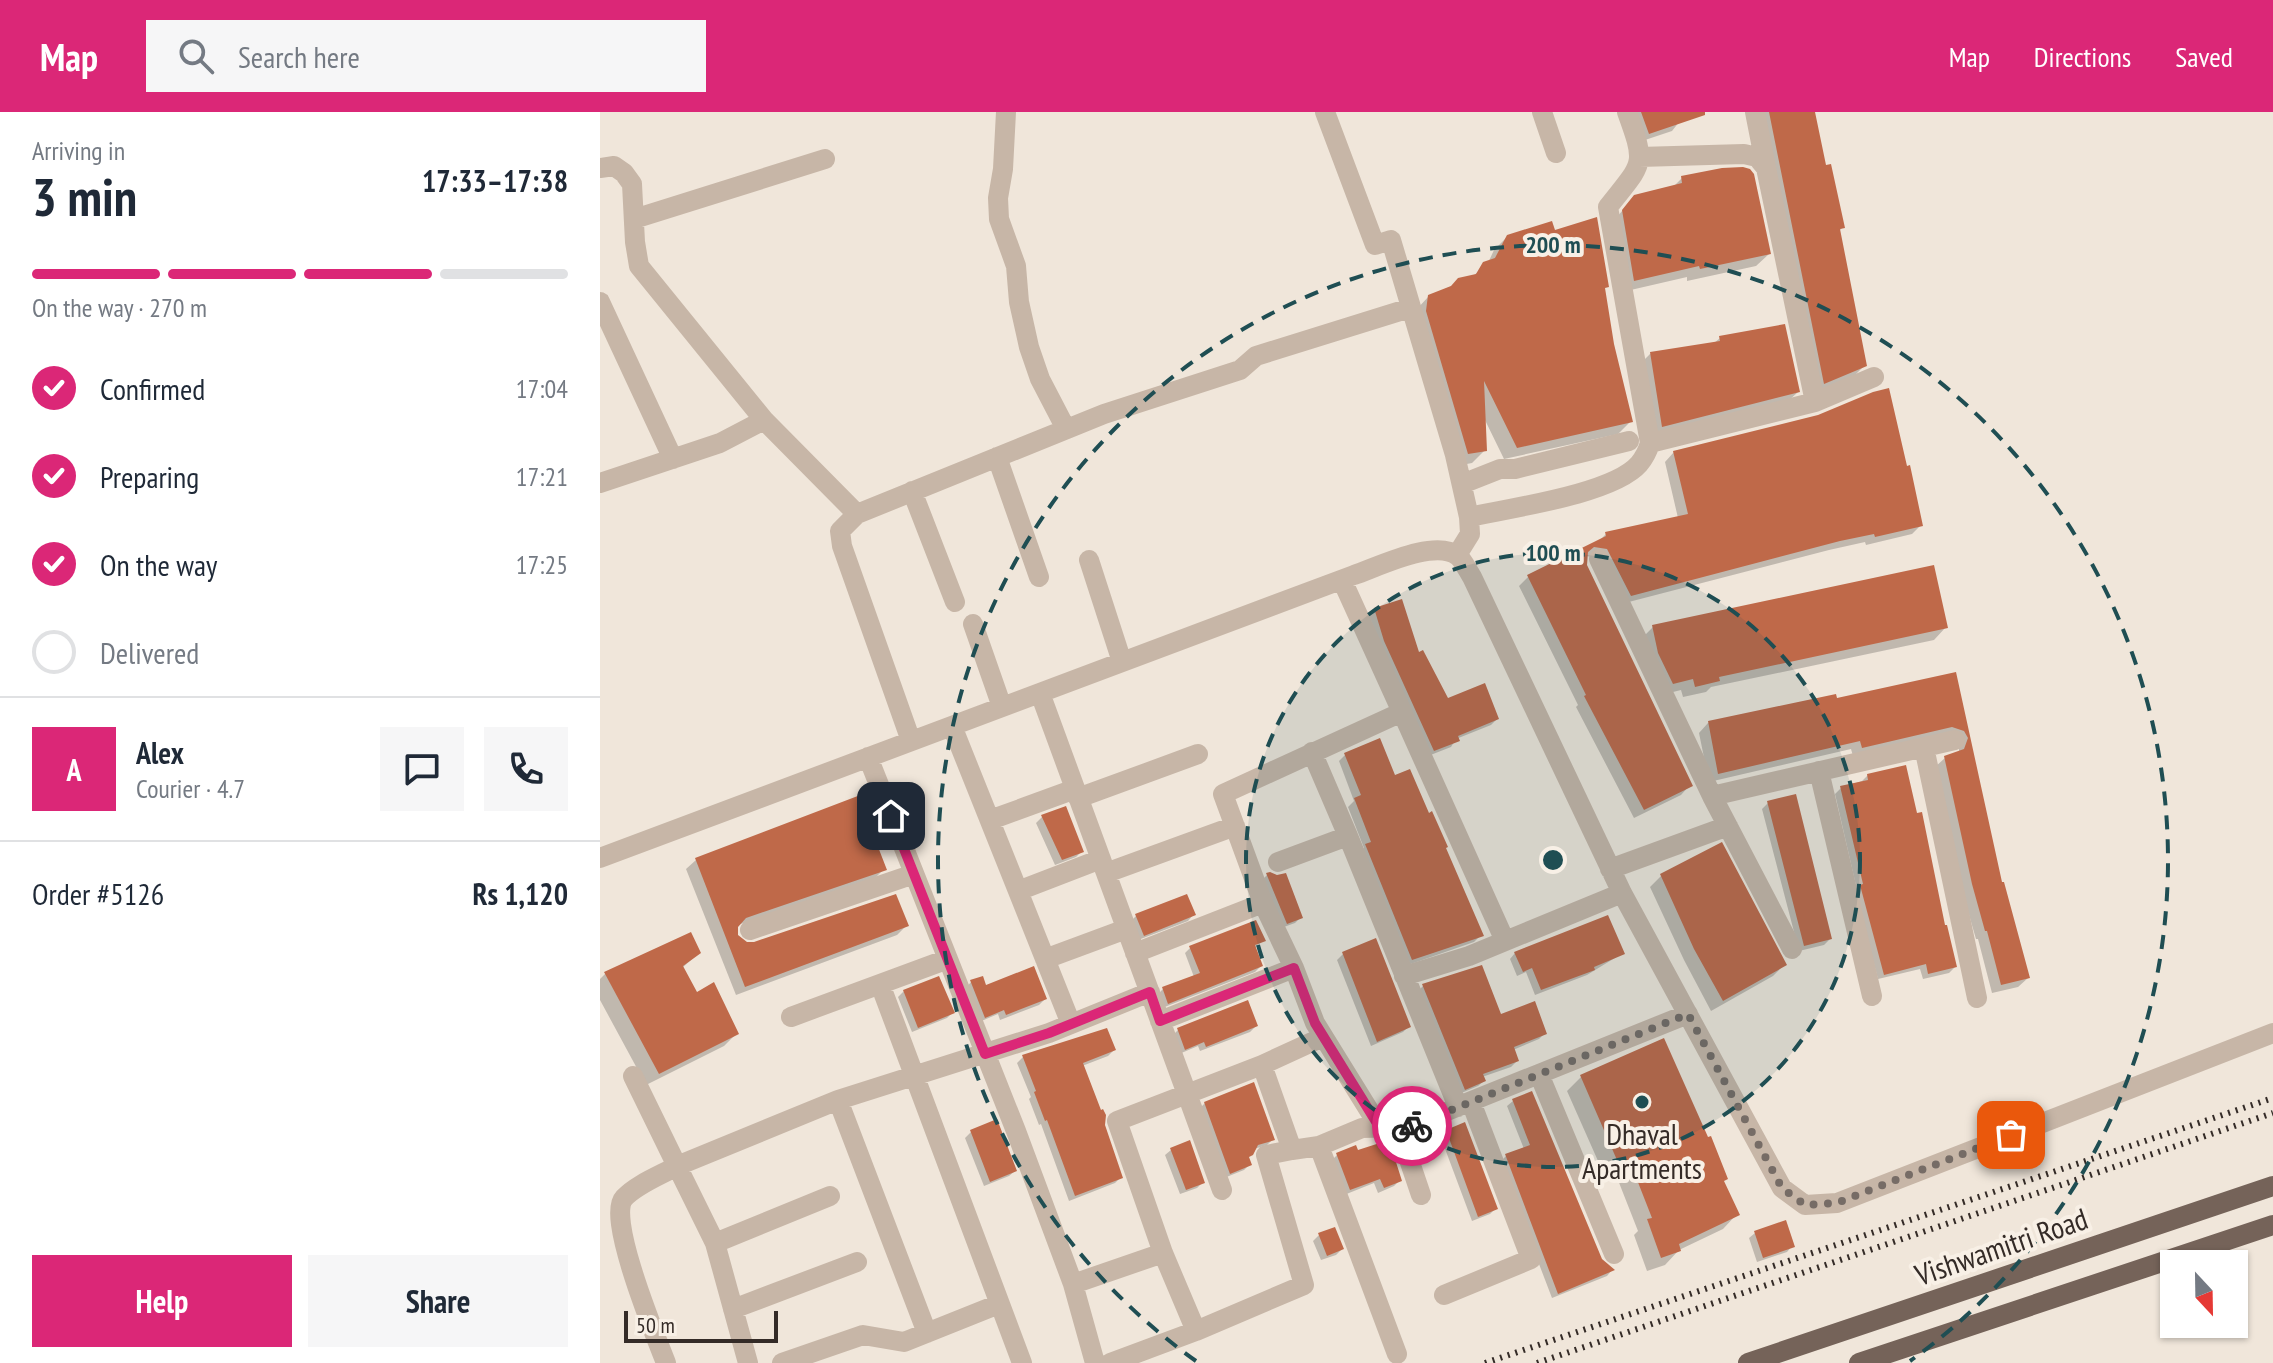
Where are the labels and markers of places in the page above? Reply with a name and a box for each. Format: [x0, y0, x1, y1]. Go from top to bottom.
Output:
pin [857, 782, 925, 850]
centre of rings [1539, 846, 1567, 874]
marker: Dhaval Apartments [1633, 1093, 1651, 1111]
pin [1977, 1101, 2045, 1169]
place label: Dhaval Apartments [1582, 1114, 1702, 1187]

